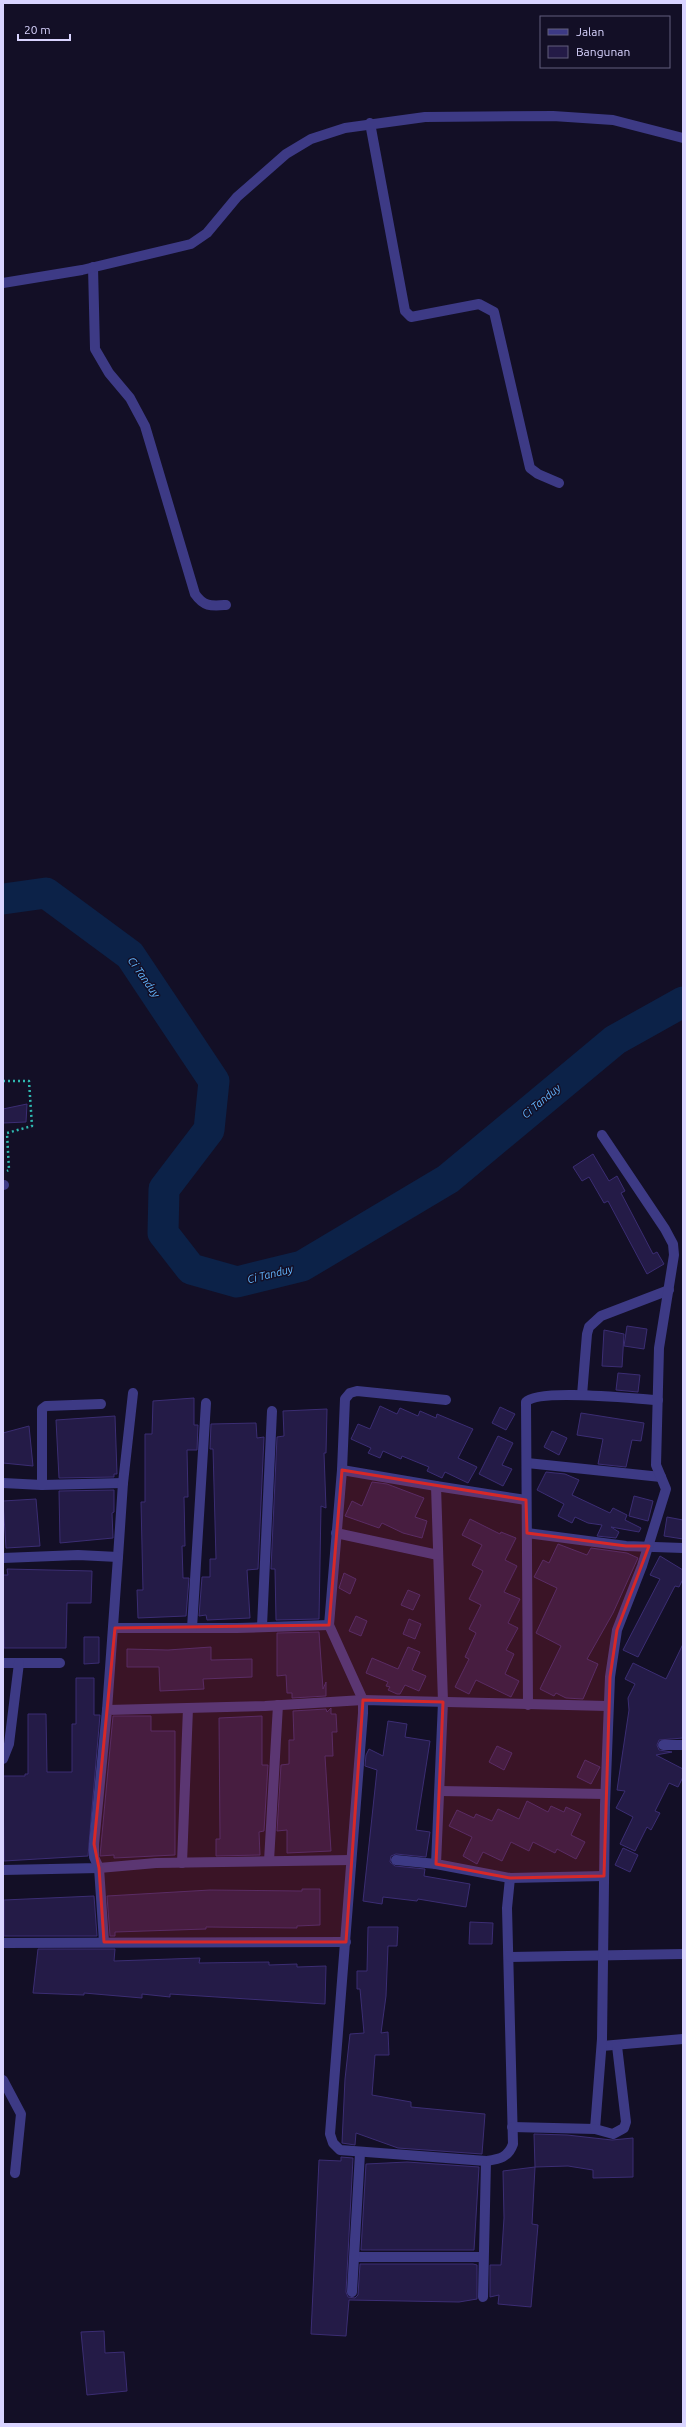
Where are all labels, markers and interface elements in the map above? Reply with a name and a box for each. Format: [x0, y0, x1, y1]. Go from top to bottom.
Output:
scale bar [18, 16, 70, 42]
legend [540, 16, 670, 68]
text: 20 m [24, 23, 51, 36]
text: Jalan [576, 25, 604, 38]
text: Bangunan [576, 45, 630, 58]
water label: Ci Tanduy [126, 954, 163, 1000]
water label: Ci Tanduy [519, 1081, 563, 1121]
water label: Ci Tanduy [246, 1262, 295, 1285]

